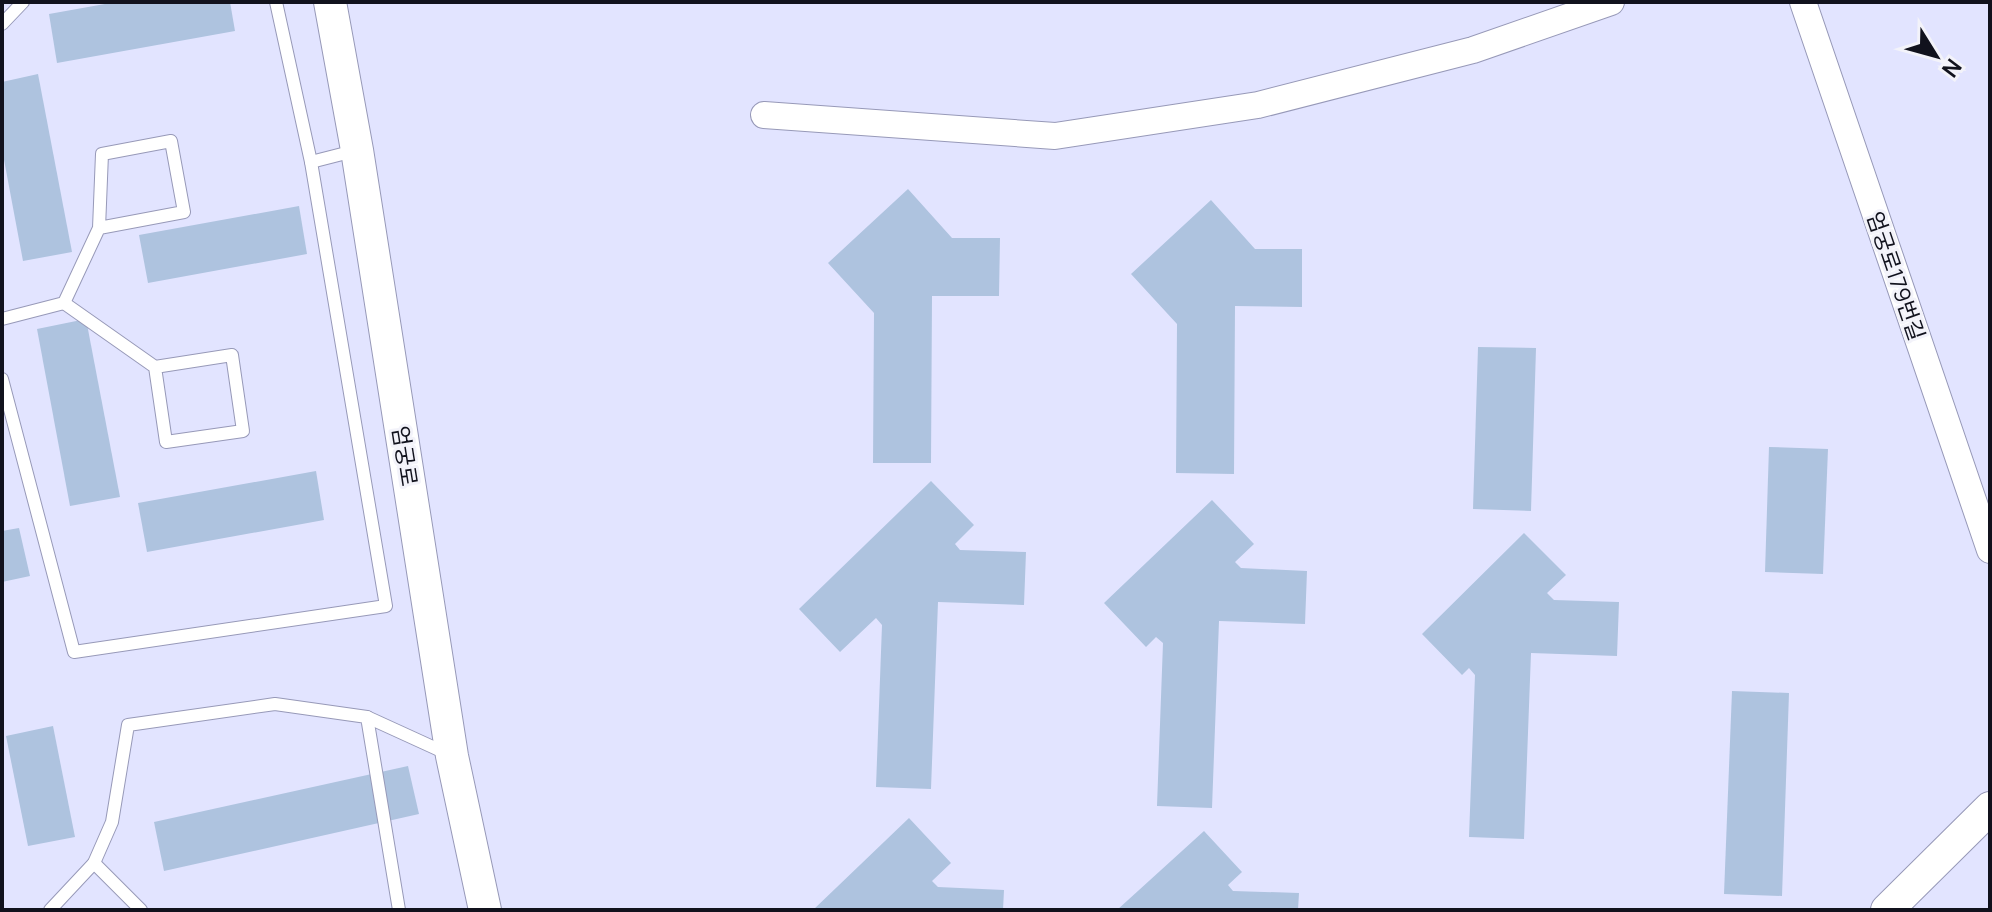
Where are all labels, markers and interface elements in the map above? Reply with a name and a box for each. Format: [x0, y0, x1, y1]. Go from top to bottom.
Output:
north arrow [1896, 16, 1976, 96]
text: N [1935, 53, 1969, 83]
street label: 엄궁로179번길 [1860, 208, 1932, 344]
street label: 엄궁로 [385, 424, 425, 488]

